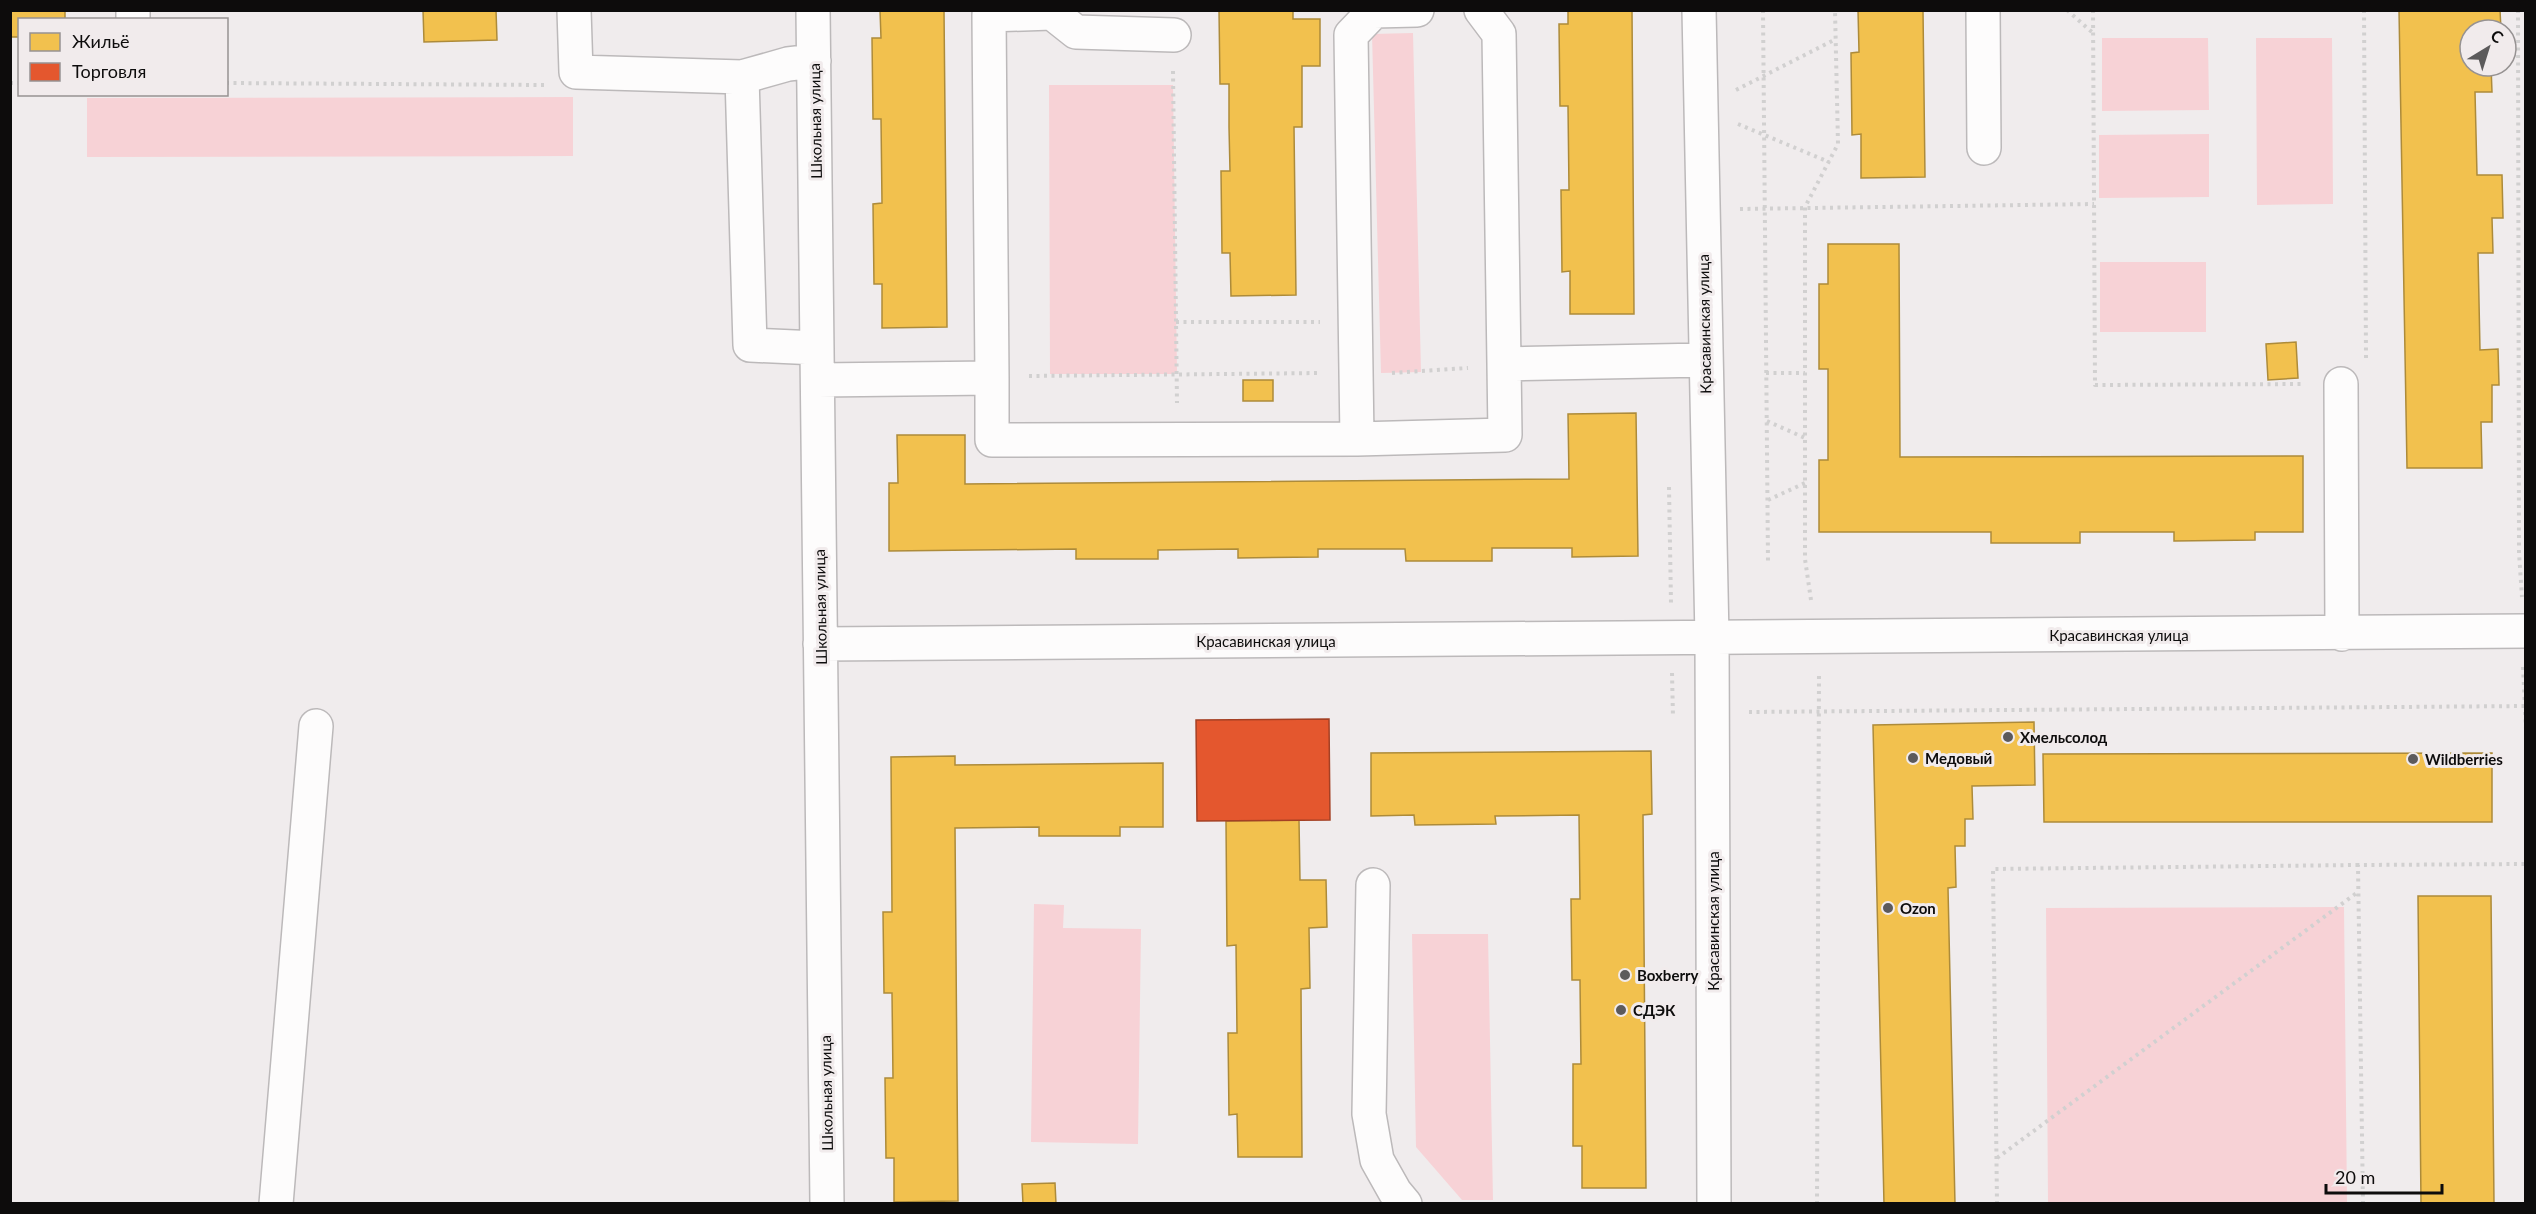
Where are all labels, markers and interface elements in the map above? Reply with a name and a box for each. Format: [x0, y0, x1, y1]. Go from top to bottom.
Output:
legend [18, 18, 228, 96]
north arrow [2458, 18, 2518, 78]
text: С [2488, 25, 2508, 47]
text: Жильё [72, 30, 130, 52]
text: Торговля [72, 60, 146, 82]
street label: Школьная улица [805, 63, 825, 179]
street label: Красавинская улица [1694, 254, 1714, 394]
street label: Школьная улица [810, 549, 830, 665]
street label: Красавинская улица [2049, 626, 2189, 644]
street label: Красавинская улица [1196, 632, 1336, 650]
place label: Хмельсолод [2020, 728, 2108, 746]
marker: Хмельсолод [2001, 730, 2015, 744]
place label: Медовый [1925, 749, 1992, 767]
place label: Wildberries [2425, 750, 2503, 768]
marker: Медовый [1906, 751, 1920, 765]
marker: Wildberries [2406, 752, 2420, 766]
street label: Красавинская улица [1704, 851, 1722, 991]
place label: Ozon [1900, 899, 1936, 917]
marker: Ozon [1881, 901, 1895, 915]
place label: Boxberry [1637, 966, 1699, 984]
marker: Boxberry [1618, 968, 1632, 982]
place label: СДЭК [1633, 1001, 1676, 1019]
marker: СДЭК [1614, 1003, 1628, 1017]
street label: Школьная улица [816, 1035, 836, 1151]
scale bar [2326, 1157, 2442, 1195]
text: 20 m [2335, 1166, 2375, 1188]

